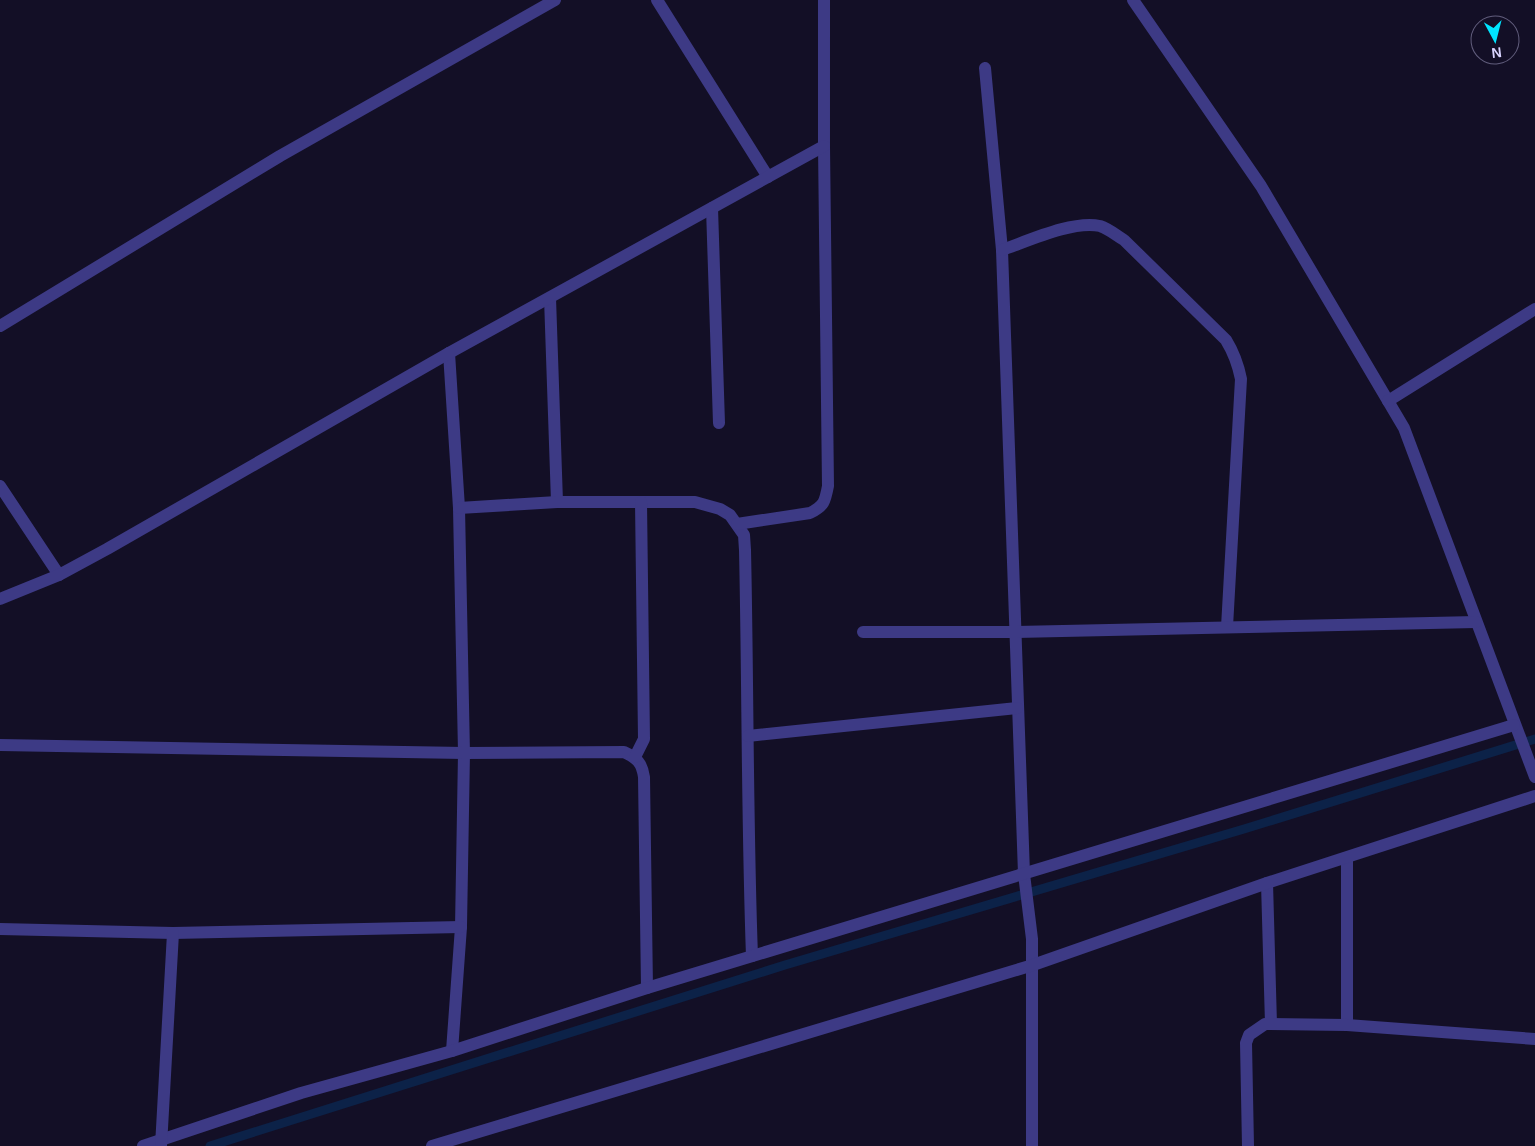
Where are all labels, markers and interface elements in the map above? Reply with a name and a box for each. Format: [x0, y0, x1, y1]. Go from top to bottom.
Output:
north arrow [1470, 15, 1520, 65]
text: N [1491, 44, 1503, 61]

